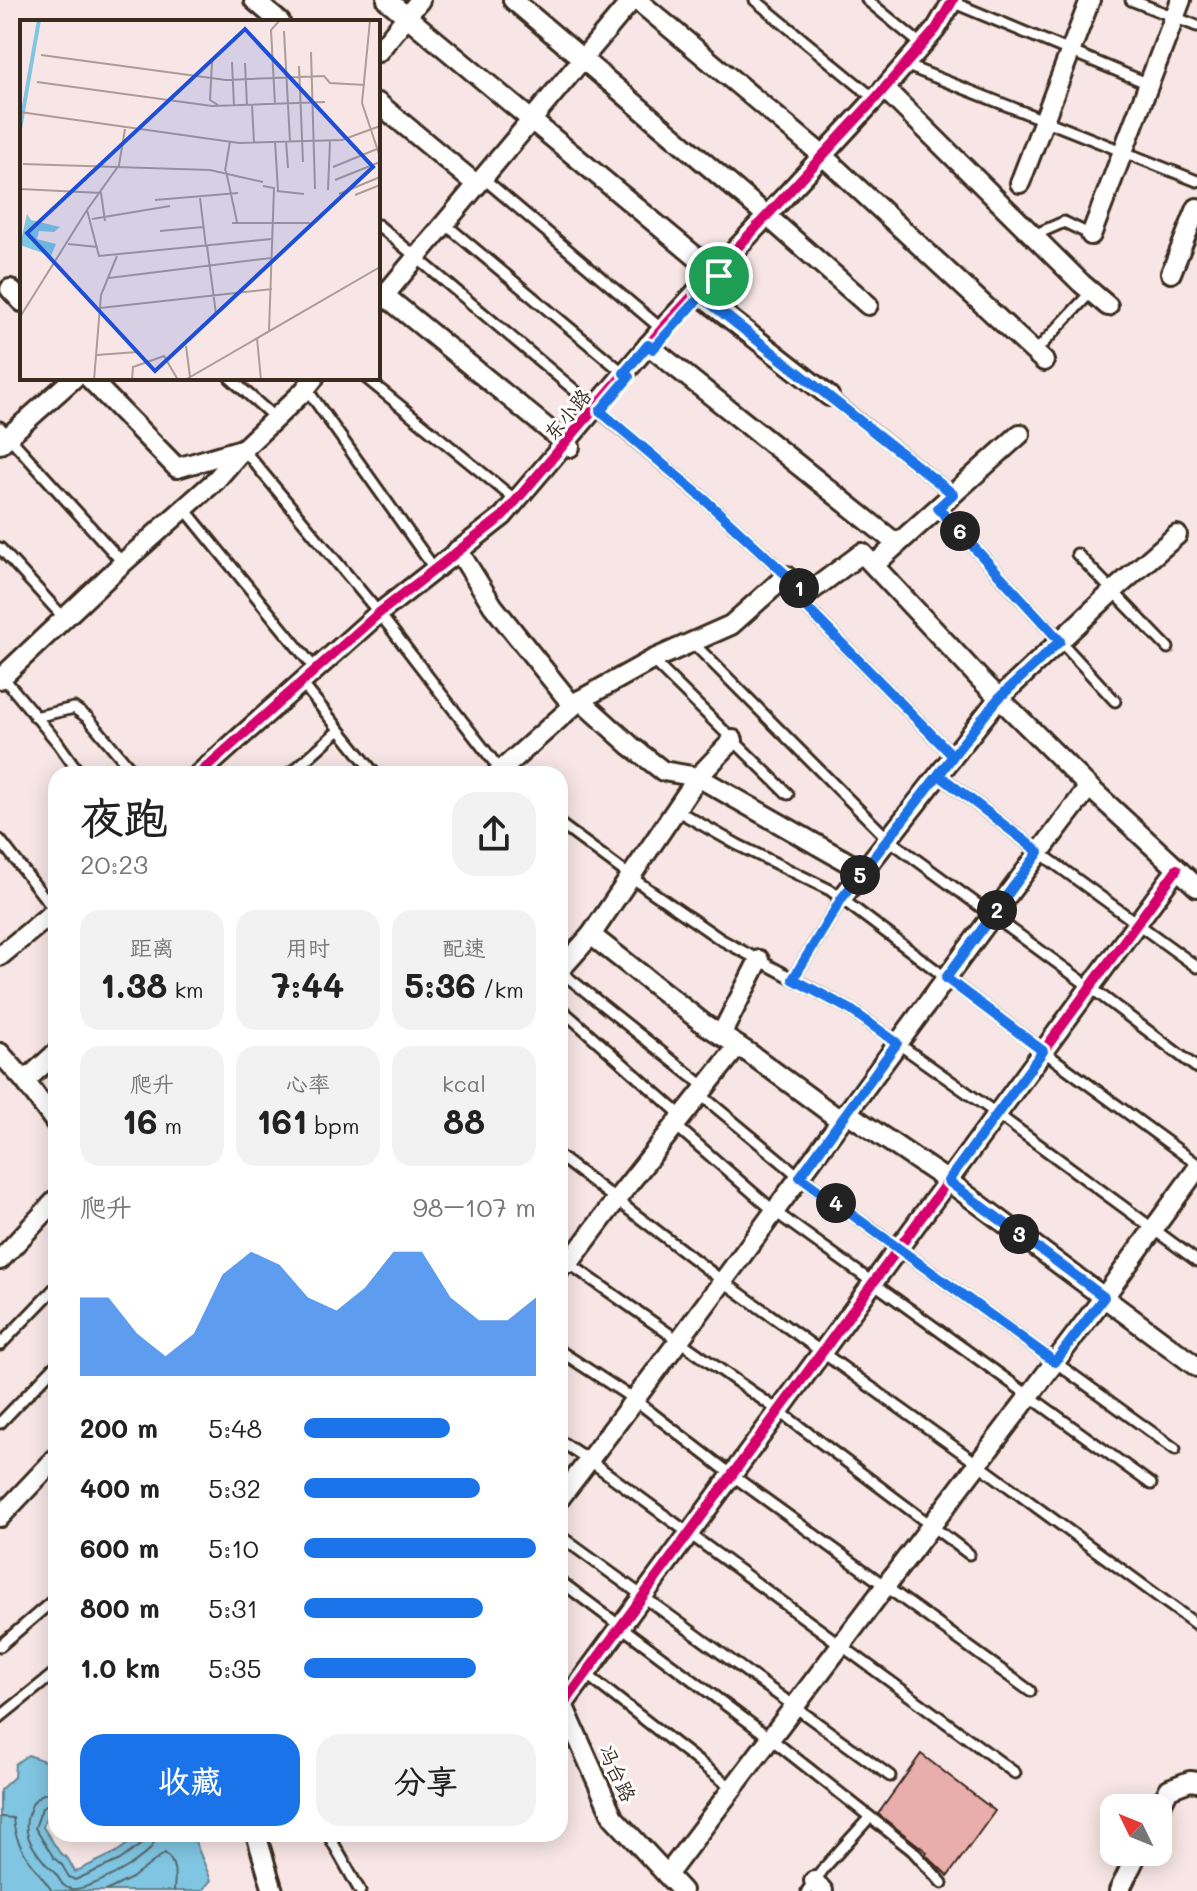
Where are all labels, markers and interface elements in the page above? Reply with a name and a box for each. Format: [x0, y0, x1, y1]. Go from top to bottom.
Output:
inset map [20, 20, 380, 380]
pin [685, 242, 753, 310]
icon: arrive [697, 254, 741, 298]
street label: 东小路 [538, 382, 597, 445]
pin: 6 [940, 511, 980, 551]
text: 6 [953, 516, 967, 545]
pin: 1 [779, 568, 819, 608]
text: 1 [794, 573, 804, 602]
text: 夜跑 [80, 788, 168, 845]
button: share [452, 792, 536, 876]
text: 20:23 [80, 847, 148, 881]
pin: 5 [840, 855, 880, 895]
text: 5 [854, 860, 866, 889]
pin: 2 [977, 890, 1017, 930]
text: 2 [991, 895, 1003, 924]
text: 距离 [130, 933, 174, 962]
text: 用时 [286, 933, 330, 962]
text: 配速 [442, 933, 486, 962]
text: 1.38 [100, 962, 167, 1007]
text: 7:44 [272, 962, 344, 1007]
text: 5:36 [404, 962, 476, 1007]
text: km [167, 975, 204, 1004]
text: /km [476, 975, 524, 1004]
text: 爬升 [130, 1069, 174, 1098]
text: 心率 [286, 1069, 330, 1098]
text: kcal [442, 1069, 486, 1098]
text: 16 [122, 1098, 158, 1143]
text: 161 [257, 1098, 307, 1143]
text: 88 [443, 1098, 485, 1143]
text: m [158, 1111, 182, 1140]
text: bpm [307, 1111, 359, 1140]
pin: 4 [816, 1183, 856, 1223]
text: 4 [829, 1188, 843, 1217]
text: 爬升 [80, 1190, 132, 1224]
text: 98–107 m [412, 1190, 536, 1224]
pin: 3 [999, 1214, 1039, 1254]
text: 3 [1012, 1219, 1026, 1248]
text: 200 m [80, 1411, 158, 1445]
text: 5:48 [208, 1411, 262, 1445]
text: 400 m [80, 1471, 160, 1505]
text: 5:32 [208, 1471, 261, 1505]
text: 600 m [80, 1531, 159, 1565]
text: 5:10 [208, 1531, 259, 1565]
text: 800 m [80, 1591, 160, 1625]
text: 5:31 [208, 1591, 258, 1625]
text: 1.0 km [80, 1651, 160, 1685]
text: 5:35 [208, 1651, 262, 1685]
button: 收藏 [80, 1734, 300, 1826]
button: 分享 [316, 1734, 536, 1826]
street label: 冯台路 [594, 1740, 643, 1807]
north arrow [1100, 1794, 1172, 1866]
map controls [1100, 1794, 1172, 1866]

